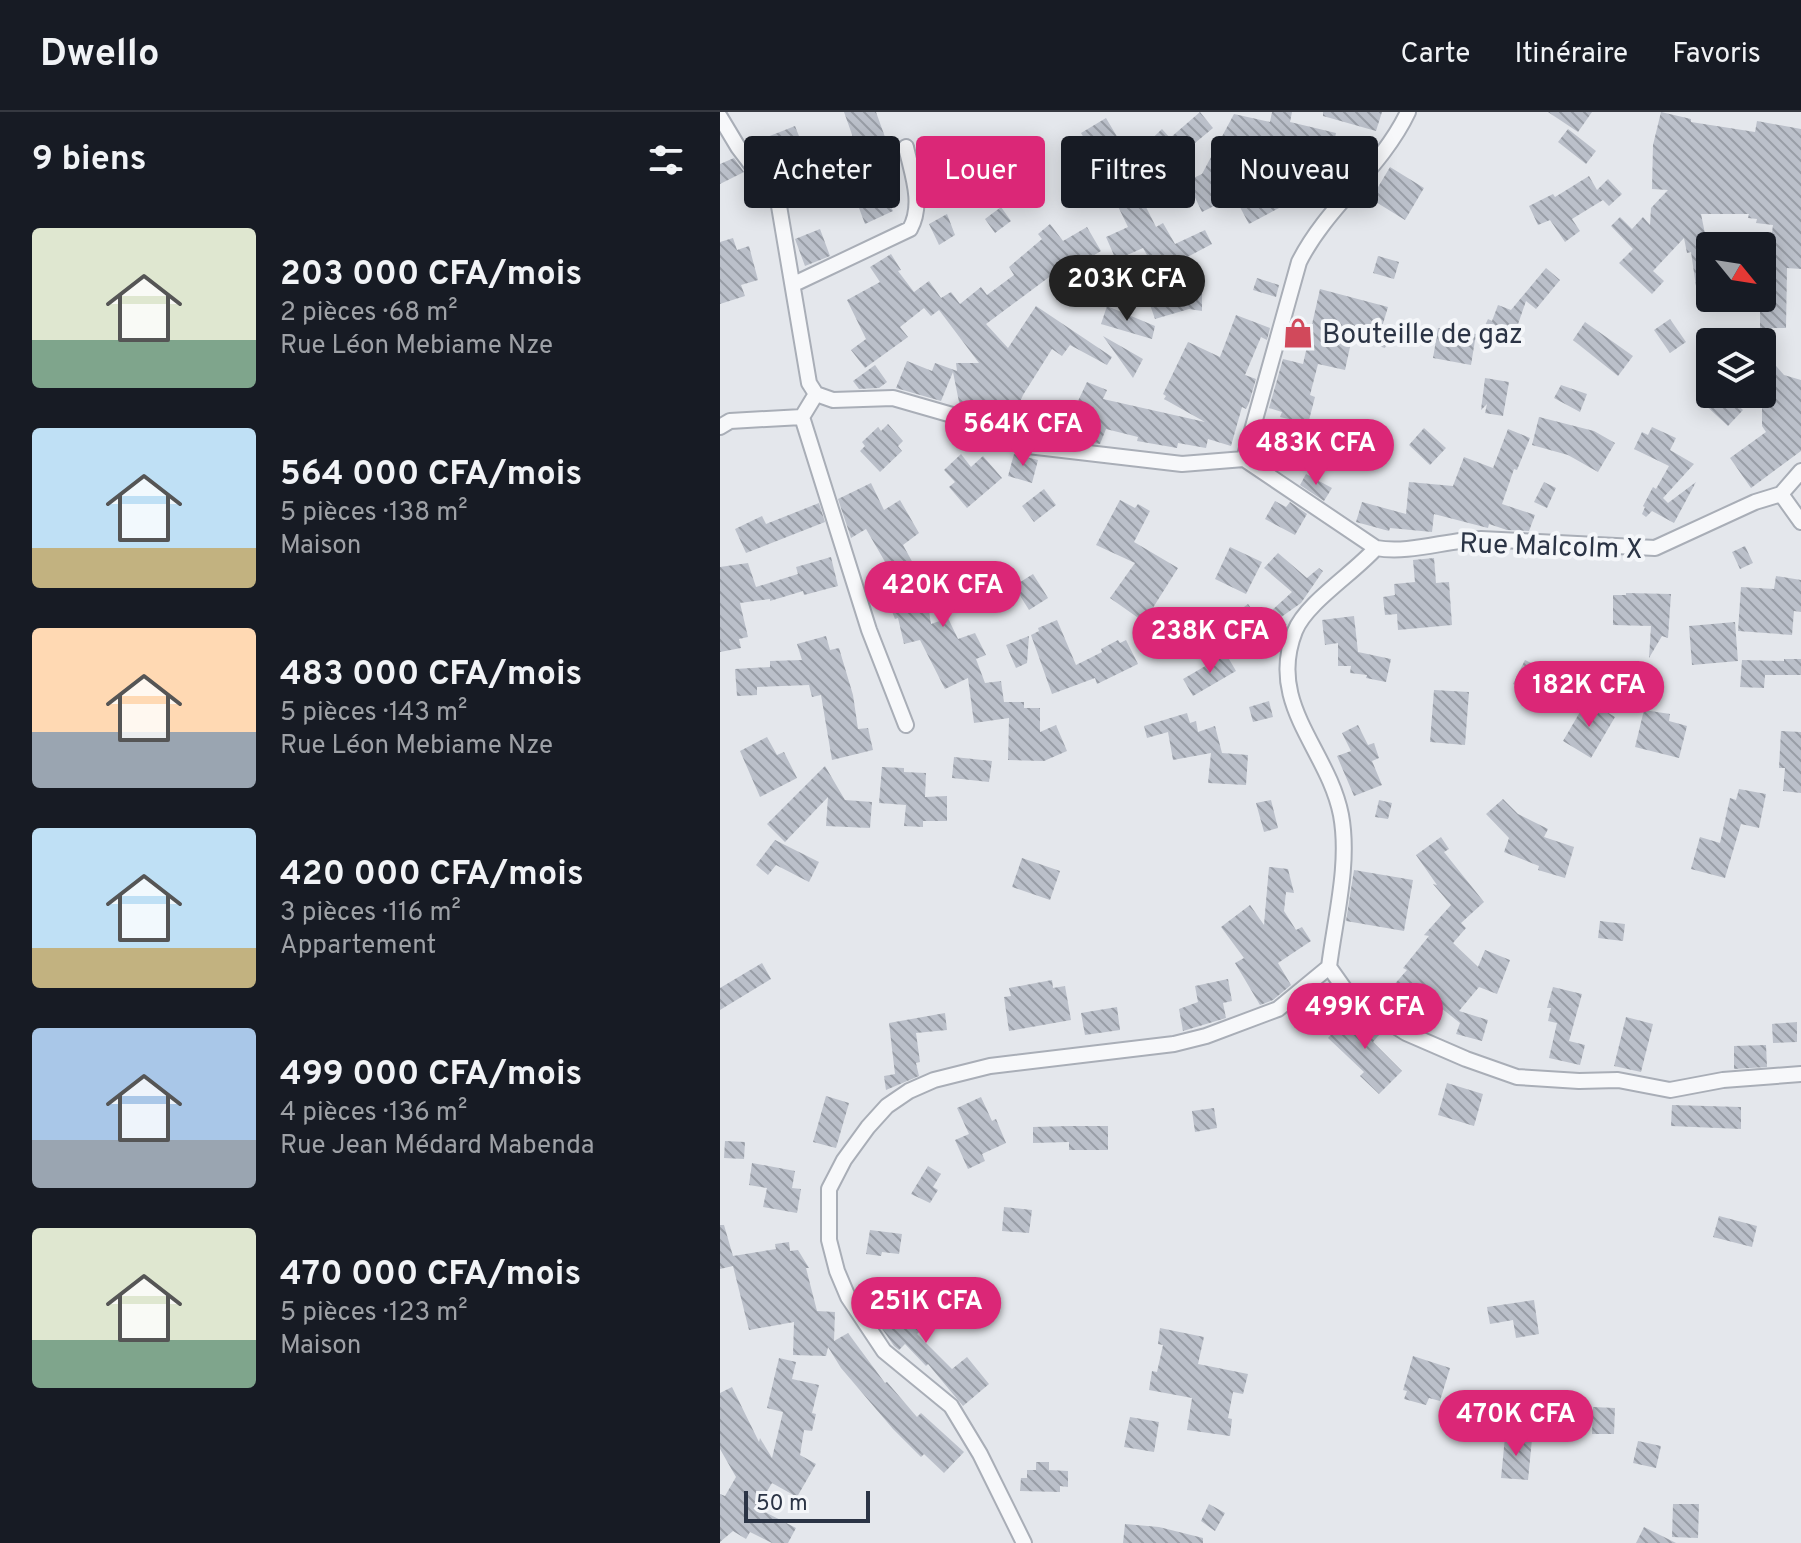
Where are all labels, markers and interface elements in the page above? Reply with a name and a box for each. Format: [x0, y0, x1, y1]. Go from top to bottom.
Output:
text: Dwello [40, 31, 159, 80]
text: Carte [1401, 37, 1470, 73]
text: Itinéraire [1514, 37, 1628, 73]
text: Favoris [1672, 37, 1761, 73]
chip: Acheter [744, 136, 900, 208]
chip: Louer [916, 136, 1045, 208]
chip: Filtres [1061, 136, 1195, 208]
chip: Nouveau [1211, 136, 1378, 208]
icon: filters [644, 138, 688, 182]
text: 9 biens [32, 139, 147, 182]
north arrow [1696, 232, 1776, 312]
map controls [1696, 232, 1776, 408]
text: 203 000 CFA/mois [280, 254, 582, 297]
pin: 203K CFA [1044, 255, 1210, 323]
icon: home [96, 260, 192, 356]
text: 203K CFA [1067, 264, 1187, 297]
text: 2 pièces · 68 m² [280, 297, 458, 330]
shop icon: Bouteille de gaz [1281, 316, 1315, 350]
place label: Bouteille de gaz [1322, 318, 1523, 354]
button: layers [1696, 328, 1776, 408]
text: Rue Léon Mebiame Nze [280, 330, 553, 363]
pin: 564K CFA [940, 400, 1106, 468]
text: 564K CFA [963, 409, 1083, 442]
pin: 483K CFA [1233, 419, 1399, 487]
text: 483K CFA [1256, 428, 1376, 461]
text: 564 000 CFA/mois [280, 454, 582, 497]
icon: home [96, 460, 192, 556]
text: 5 pièces · 138 m² [280, 497, 468, 530]
street label: Rue Malcolm X [1459, 527, 1643, 569]
text: Maison [280, 530, 361, 563]
pin: 420K CFA [860, 561, 1026, 629]
text: 420K CFA [882, 570, 1004, 603]
pin: 238K CFA [1127, 607, 1293, 675]
text: 238K CFA [1150, 616, 1270, 649]
text: 483 000 CFA/mois [280, 654, 582, 697]
icon: home [96, 660, 192, 756]
pin: 182K CFA [1506, 661, 1672, 729]
text: 182K CFA [1532, 670, 1646, 703]
text: 5 pièces · 143 m² [280, 697, 467, 730]
text: Rue Léon Mebiame Nze [280, 730, 553, 763]
text: 420 000 CFA/mois [280, 854, 584, 897]
icon: home [96, 860, 192, 956]
text: 3 pièces · 116 m² [280, 897, 461, 930]
text: Appartement [280, 930, 436, 963]
pin: 499K CFA [1282, 983, 1448, 1051]
text: 499K CFA [1305, 992, 1425, 1025]
text: 499 000 CFA/mois [280, 1054, 582, 1097]
icon: home [96, 1060, 192, 1156]
text: 4 pièces · 136 m² [280, 1097, 467, 1130]
text: Rue Jean Médard Mabenda [280, 1130, 594, 1163]
text: 470 000 CFA/mois [280, 1254, 581, 1297]
icon: home [96, 1260, 192, 1356]
pin: 251K CFA [843, 1277, 1009, 1345]
text: 251K CFA [869, 1286, 983, 1319]
text: 5 pièces · 123 m² [280, 1297, 468, 1330]
text: Maison [280, 1330, 361, 1363]
pin: 470K CFA [1433, 1390, 1599, 1458]
text: 470K CFA [1456, 1399, 1576, 1432]
scale bar [744, 1487, 870, 1523]
text: 50 m [756, 1491, 808, 1518]

